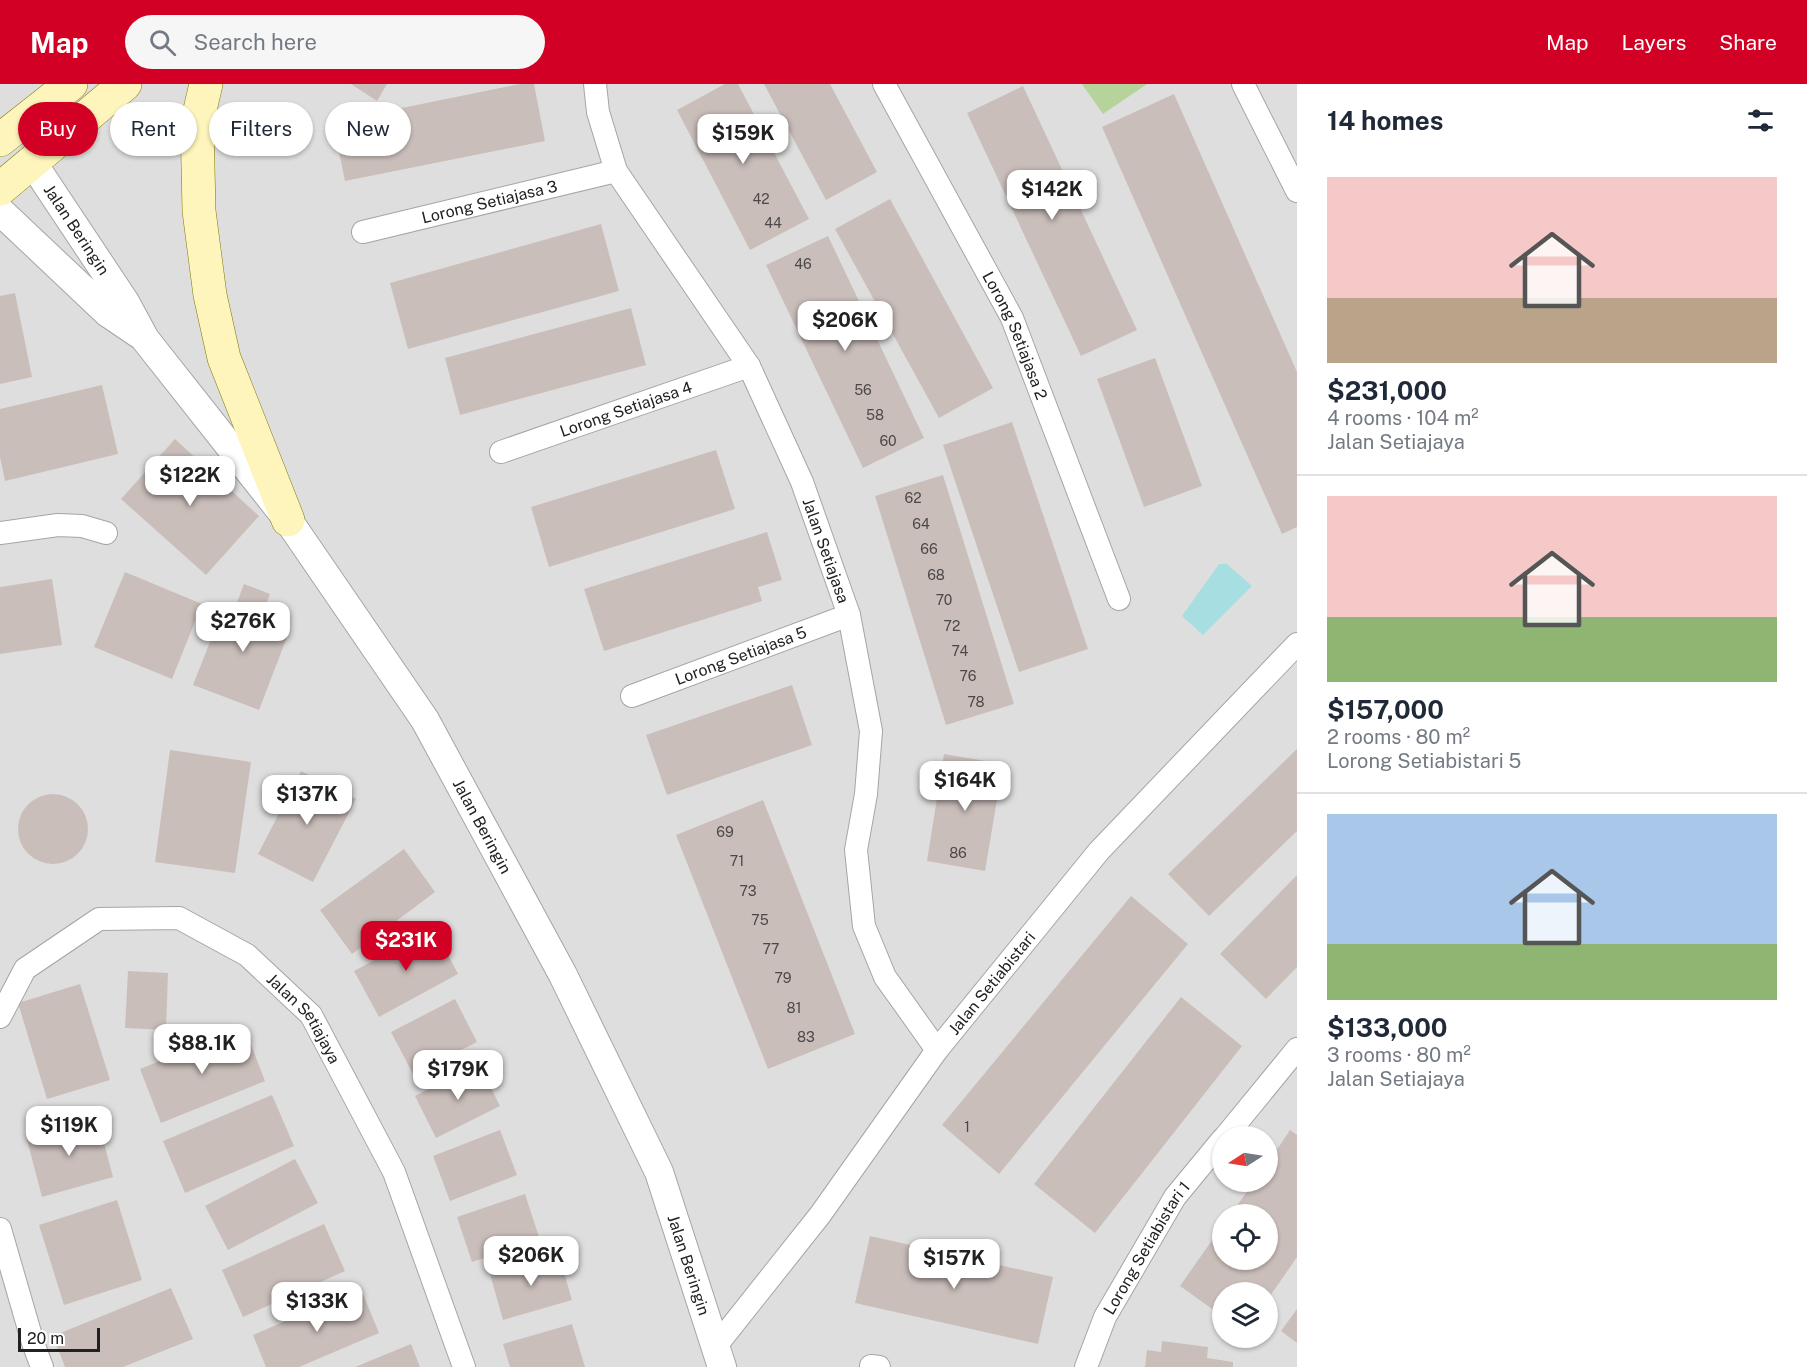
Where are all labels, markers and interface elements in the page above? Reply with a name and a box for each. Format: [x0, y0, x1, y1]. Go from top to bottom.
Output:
search box [125, 15, 545, 69]
text: Map [30, 26, 89, 59]
icon: search [146, 26, 179, 59]
text: Search here [194, 29, 317, 55]
text: Map [1546, 30, 1589, 55]
text: Layers [1622, 30, 1686, 55]
text: Share [1719, 30, 1777, 55]
chip: Buy [18, 102, 98, 156]
chip: Rent [110, 102, 197, 156]
chip: Filters [209, 102, 313, 156]
chip: New [325, 102, 411, 156]
icon: filters [1744, 104, 1777, 137]
text: 14 homes [1327, 105, 1443, 136]
pin: $159K [701, 114, 785, 165]
text: $159K [711, 121, 775, 145]
pin: $142K [1010, 170, 1094, 221]
street label: Lorong Setiajasa 3 [420, 176, 559, 227]
text: $142K [1021, 177, 1083, 201]
street label: Jalan Beringin [40, 181, 114, 278]
house number: 42 [752, 191, 770, 207]
house number: 44 [764, 215, 782, 231]
icon: home [1498, 216, 1606, 324]
house number: 46 [794, 256, 812, 272]
street label: Lorong Setiajasa 2 [979, 268, 1052, 402]
pin: $206K [803, 301, 887, 352]
text: $206K [812, 308, 878, 332]
text: $231,000 [1327, 375, 1447, 406]
street label: Lorong Setiajasa 4 [557, 377, 694, 440]
house number: 56 [854, 382, 872, 398]
text: 4 rooms · 104 m² [1327, 406, 1479, 430]
house number: 58 [866, 407, 884, 423]
text: Jalan Setiajaya [1327, 430, 1465, 454]
house number: 60 [879, 433, 897, 449]
pin: $122K [148, 456, 232, 507]
text: $122K [159, 463, 221, 487]
house number: 62 [904, 490, 922, 506]
street label: Jalan Setiajasa [799, 495, 854, 606]
house number: 64 [912, 516, 930, 532]
icon: home [1498, 535, 1606, 643]
house number: 66 [920, 541, 938, 557]
house number: 68 [927, 567, 945, 583]
house number: 70 [936, 592, 952, 608]
pin: $276K [201, 602, 285, 653]
text: $276K [210, 609, 276, 633]
house number: 72 [944, 618, 960, 634]
street label: Lorong Setiajasa 5 [672, 622, 809, 689]
house number: 74 [952, 643, 969, 659]
house number: 76 [960, 668, 977, 684]
house number: 78 [967, 694, 985, 710]
text: $157,000 [1327, 694, 1444, 725]
text: 2 rooms · 80 m² [1327, 725, 1470, 749]
text: Lorong Setiabistari 5 [1327, 749, 1521, 773]
pin: $164K [923, 761, 1007, 812]
text: $164K [934, 768, 996, 792]
pin: $137K [265, 775, 349, 826]
street label: Jalan Beringin [449, 776, 516, 877]
text: $137K [276, 782, 338, 806]
house number: 69 [716, 824, 734, 840]
house number: 86 [949, 845, 967, 861]
house number: 71 [730, 853, 744, 869]
icon: home [1498, 853, 1606, 961]
house number: 73 [740, 883, 757, 899]
house number: 75 [751, 912, 769, 928]
pin: $231K [364, 921, 448, 972]
text: $231K [375, 928, 437, 952]
street label: Jalan Setiabistari [944, 928, 1039, 1038]
house number: 77 [763, 941, 780, 957]
street label: Jalan Setiajaya [263, 969, 344, 1067]
house number: 79 [775, 970, 792, 986]
house number: 81 [787, 1000, 801, 1016]
text: $133,000 [1327, 1012, 1448, 1043]
pin: $88.1K [153, 1024, 251, 1075]
house number: 83 [797, 1029, 815, 1045]
text: $88.1K [168, 1031, 236, 1055]
text: 3 rooms · 80 m² [1327, 1043, 1471, 1067]
pin: $179K [416, 1050, 500, 1101]
text: $179K [427, 1057, 489, 1081]
text: Jalan Setiajaya [1327, 1067, 1465, 1091]
pin: $119K [27, 1106, 111, 1157]
text: $119K [40, 1113, 98, 1137]
house number: 1 [964, 1119, 970, 1135]
north arrow [1212, 1126, 1278, 1192]
map controls [1212, 1126, 1278, 1348]
street label: Lorong Setiabistari 1 [1099, 1177, 1193, 1318]
button: locate [1212, 1204, 1278, 1270]
street label: Jalan Beringin [664, 1212, 714, 1318]
pin: $206K [489, 1236, 573, 1287]
pin: $157K [912, 1239, 996, 1290]
text: $206K [498, 1243, 564, 1267]
text: $157K [923, 1246, 985, 1270]
pin: $133K [275, 1282, 359, 1333]
button: layers [1212, 1282, 1278, 1348]
text: $133K [285, 1289, 349, 1313]
scale bar [18, 1325, 100, 1352]
text: 20 m [27, 1329, 64, 1348]

